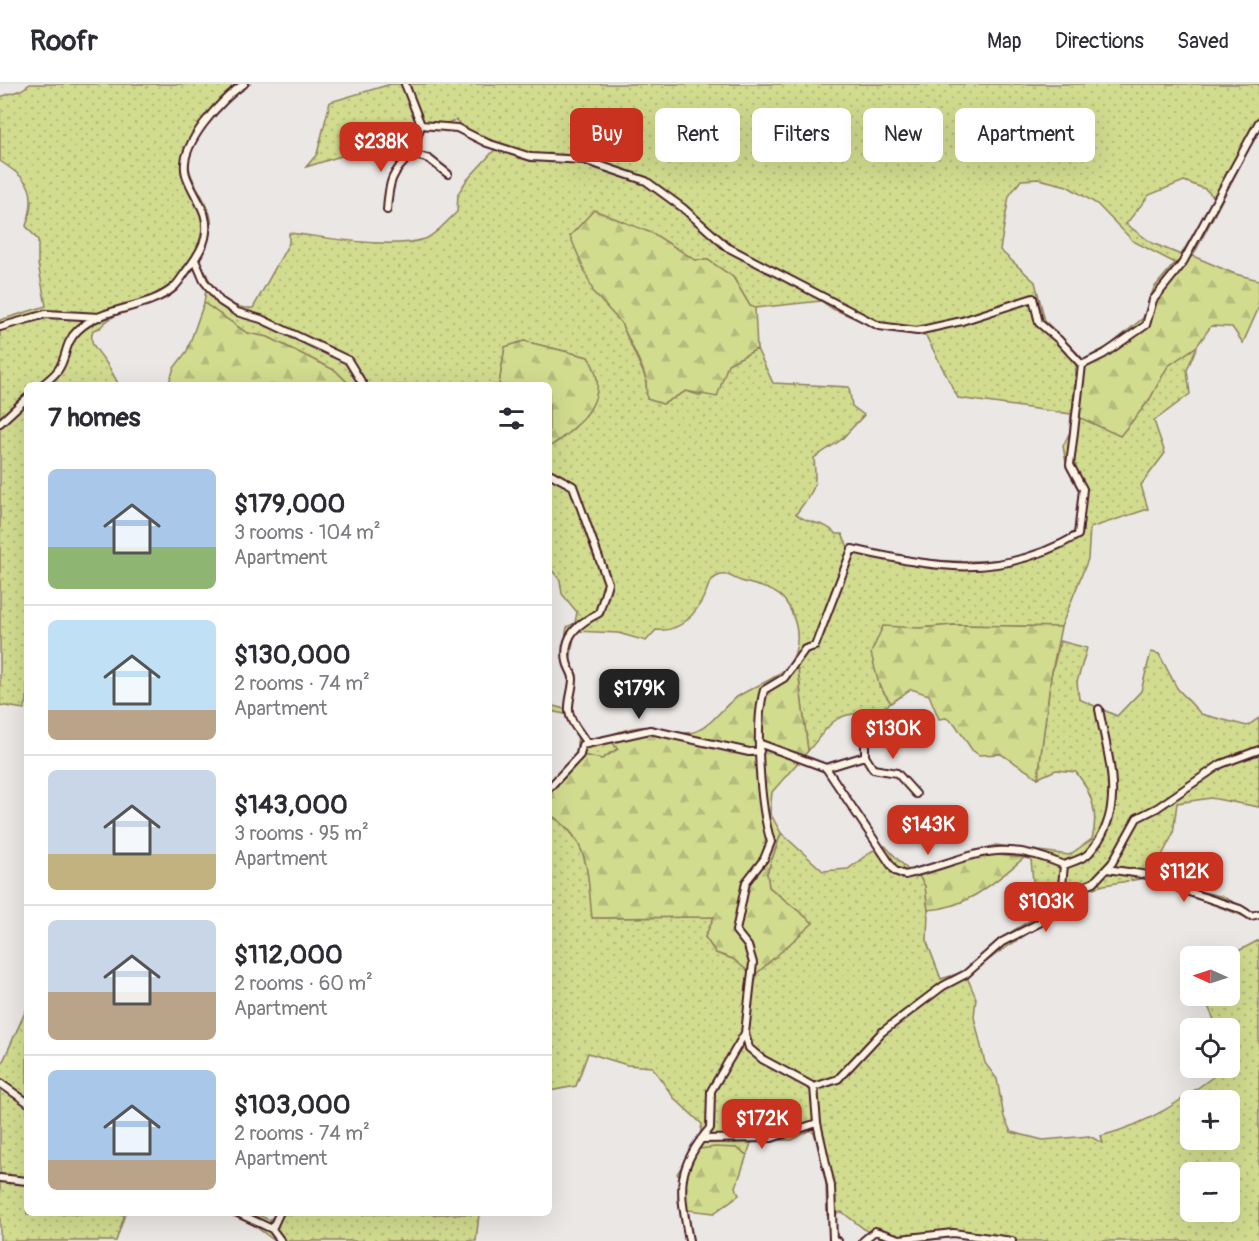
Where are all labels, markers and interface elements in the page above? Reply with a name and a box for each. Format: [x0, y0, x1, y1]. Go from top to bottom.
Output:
text: Roofr [30, 24, 98, 59]
text: Map [987, 28, 1022, 55]
text: Directions [1055, 28, 1144, 55]
text: Saved [1177, 28, 1229, 55]
chip: Buy [570, 108, 643, 162]
chip: Rent [655, 108, 740, 162]
chip: Filters [752, 108, 851, 162]
chip: New [863, 108, 943, 162]
chip: Apartment [955, 108, 1095, 162]
pin: $238K [339, 122, 423, 173]
text: $238K [354, 129, 408, 154]
text: 7 homes [48, 402, 140, 434]
icon: filters [495, 402, 528, 435]
text: $179,000 [234, 488, 345, 520]
icon: home [96, 493, 168, 565]
text: 3 rooms · 104 m² [234, 520, 381, 545]
text: Apartment [234, 545, 327, 570]
text: $130,000 [234, 639, 350, 671]
icon: home [96, 644, 168, 716]
pin: $179K [597, 669, 681, 720]
text: 2 rooms · 74 m² [234, 671, 370, 696]
text: $179K [613, 676, 665, 701]
text: Apartment [234, 696, 327, 721]
pin: $130K [851, 709, 935, 760]
text: $130K [865, 716, 921, 741]
text: $143,000 [234, 789, 348, 821]
icon: home [96, 794, 168, 866]
pin: $143K [886, 805, 970, 856]
text: $143K [901, 812, 955, 837]
text: 3 rooms · 95 m² [234, 821, 369, 846]
text: Apartment [234, 846, 327, 871]
pin: $112K [1142, 852, 1226, 903]
text: $112K [1159, 859, 1209, 884]
pin: $103K [1004, 882, 1088, 933]
text: $103K [1018, 889, 1074, 914]
text: $112,000 [234, 939, 343, 971]
icon: home [96, 944, 168, 1016]
north arrow [1180, 946, 1240, 1006]
map controls [1180, 946, 1240, 1222]
text: 2 rooms · 60 m² [234, 971, 373, 996]
text: Apartment [234, 996, 327, 1021]
button: locate [1180, 1018, 1240, 1078]
text: $103,000 [234, 1089, 350, 1121]
button: + [1180, 1090, 1240, 1150]
icon: home [96, 1094, 168, 1166]
pin: $172K [720, 1099, 804, 1150]
text: $172K [736, 1106, 788, 1131]
text: 2 rooms · 74 m² [234, 1121, 370, 1146]
text: Apartment [234, 1146, 327, 1171]
button: − [1180, 1162, 1240, 1222]

